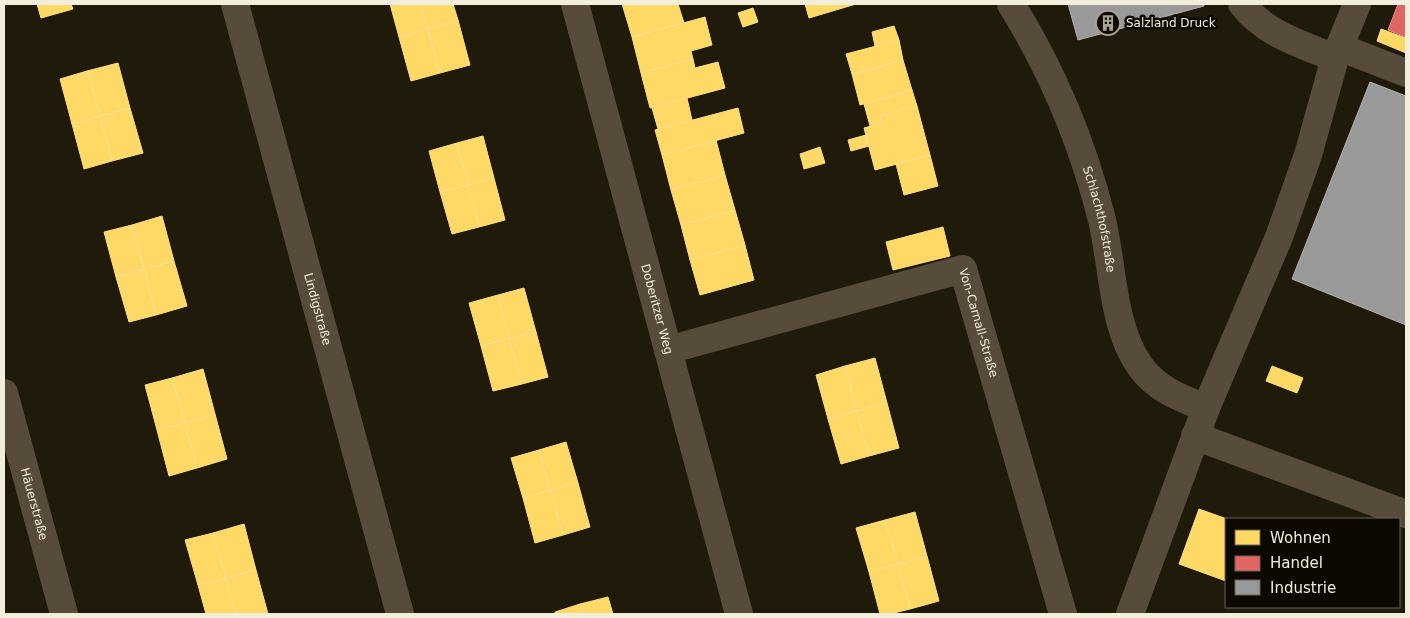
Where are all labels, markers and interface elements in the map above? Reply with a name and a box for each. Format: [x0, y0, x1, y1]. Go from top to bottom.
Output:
building icon: Salzland Druck [1095, 10, 1121, 36]
place label: Salzland Druck [1126, 16, 1216, 30]
street label: Schlachthofstraße [1080, 164, 1118, 273]
street label: Doberitzer Weg [638, 262, 676, 356]
street label: Von-Carnall-Straße [956, 267, 1001, 379]
street label: Lindigstraße [301, 271, 334, 347]
street label: Häuerstraße [18, 466, 51, 542]
legend [1225, 518, 1400, 608]
text: Wohnen [1270, 529, 1331, 547]
text: Handel [1270, 554, 1323, 572]
text: Industrie [1270, 579, 1336, 597]

